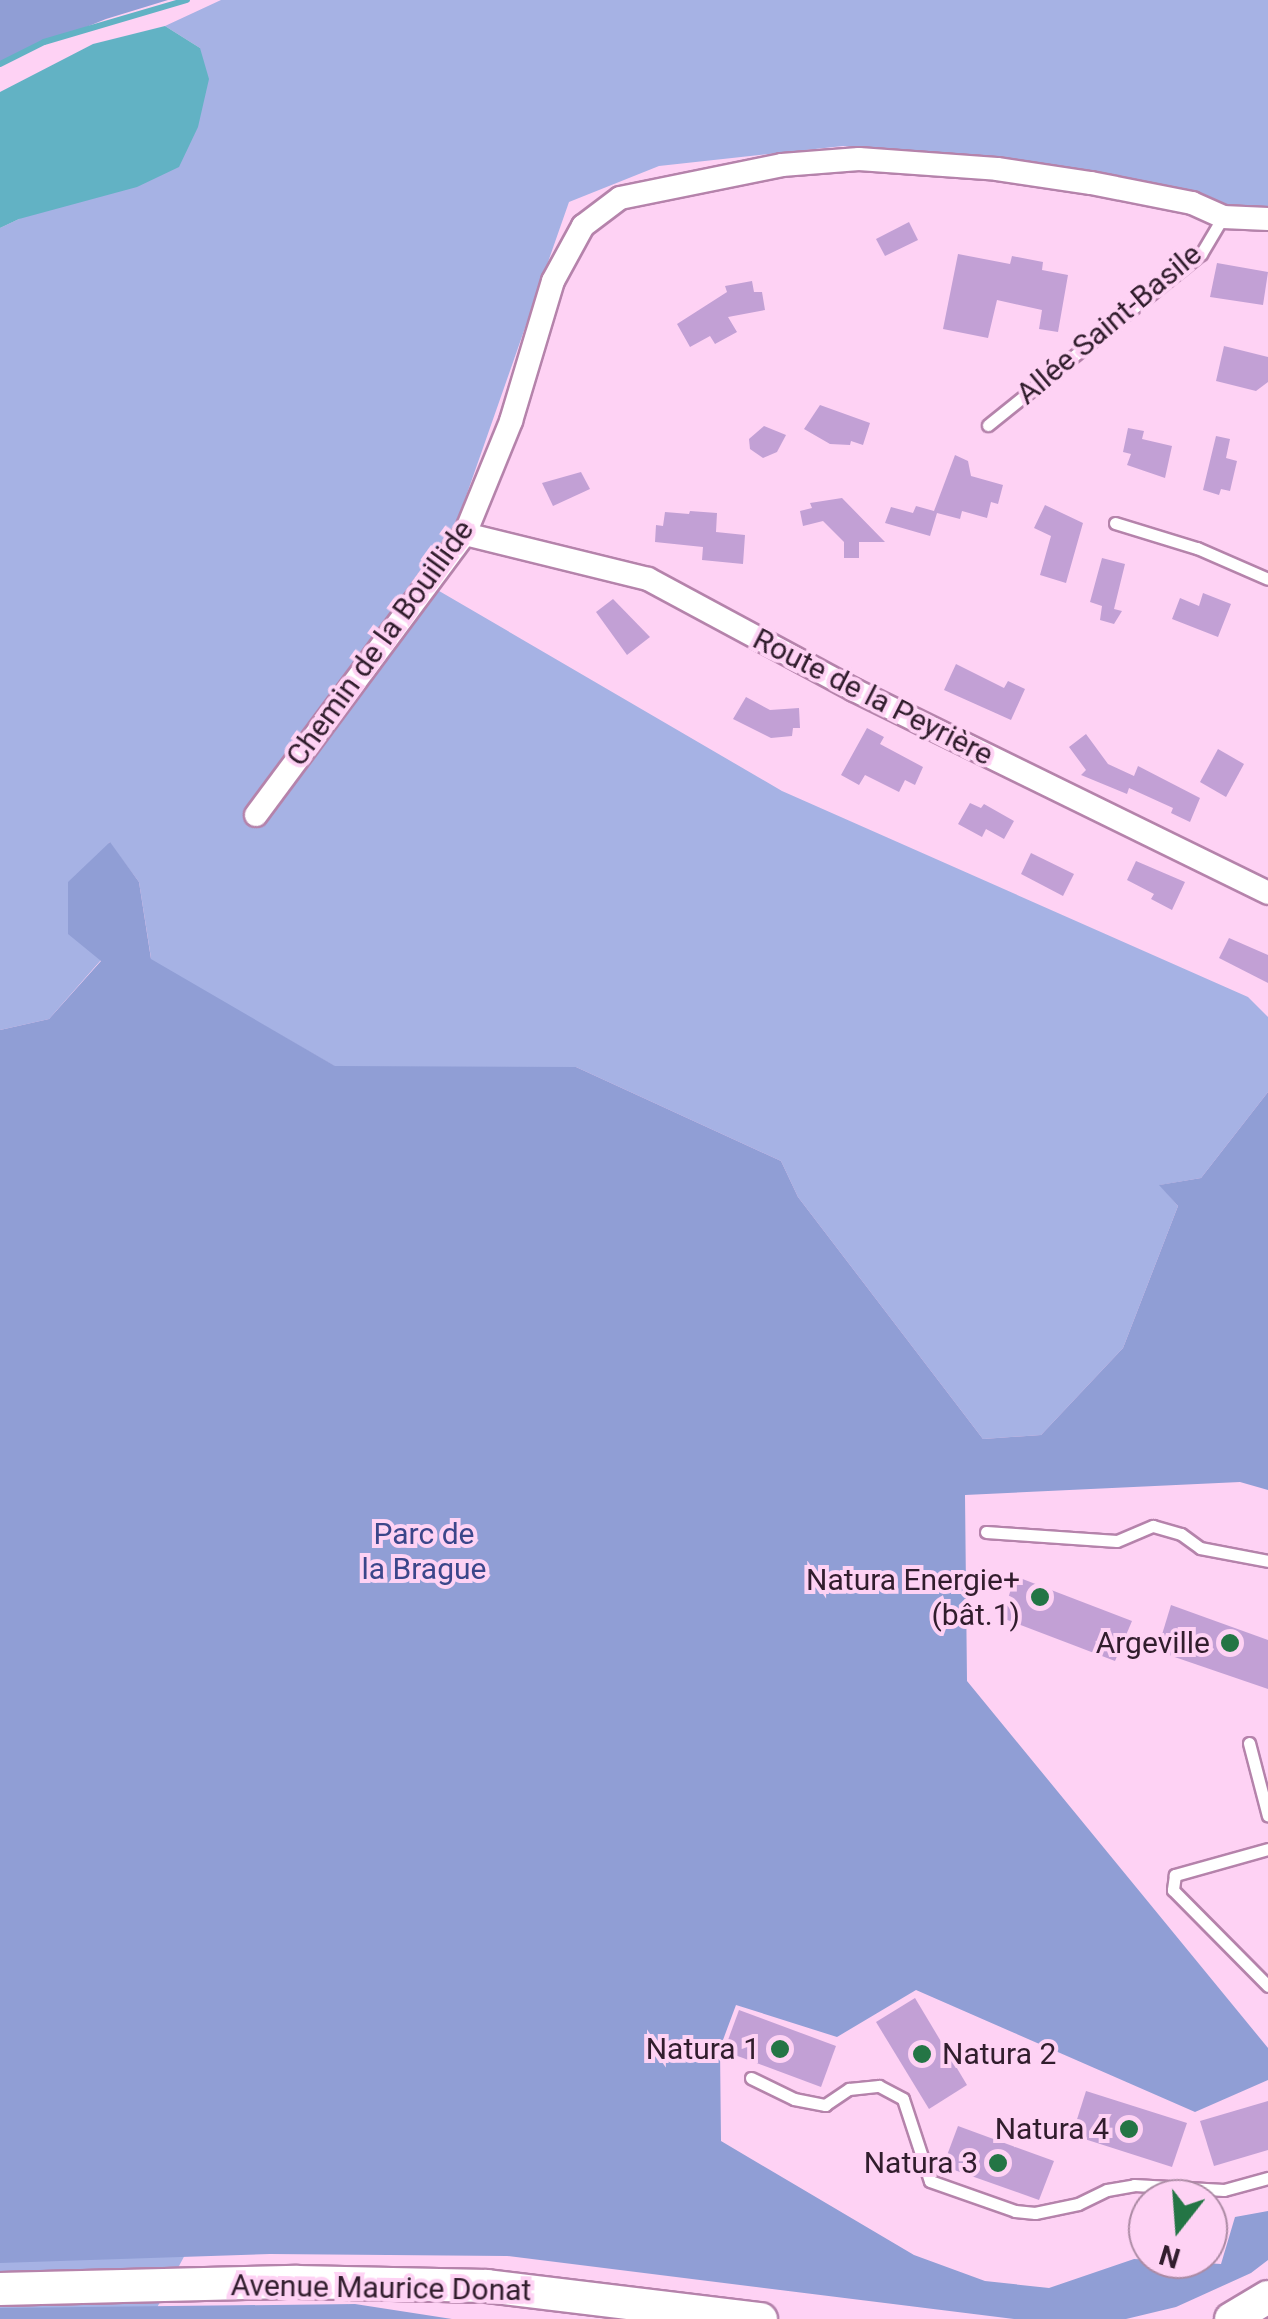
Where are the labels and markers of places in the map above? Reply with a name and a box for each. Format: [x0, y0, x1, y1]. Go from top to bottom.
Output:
place label: Natura Energie+ (bât.1) [806, 1562, 1020, 1632]
marker: Natura Energie+ (bât.1) [1029, 1586, 1051, 1608]
place label: Argeville [1096, 1625, 1210, 1661]
marker: Argeville [1219, 1632, 1241, 1654]
place label: Natura 1 [646, 2031, 760, 2067]
place label: Natura 2 [942, 2036, 1056, 2072]
marker: Natura 1 [769, 2038, 791, 2060]
marker: Natura 2 [911, 2043, 933, 2065]
place label: Natura 4 [995, 2111, 1109, 2147]
marker: Natura 4 [1118, 2118, 1140, 2140]
place label: Natura 3 [864, 2145, 978, 2181]
marker: Natura 3 [987, 2152, 1009, 2174]

